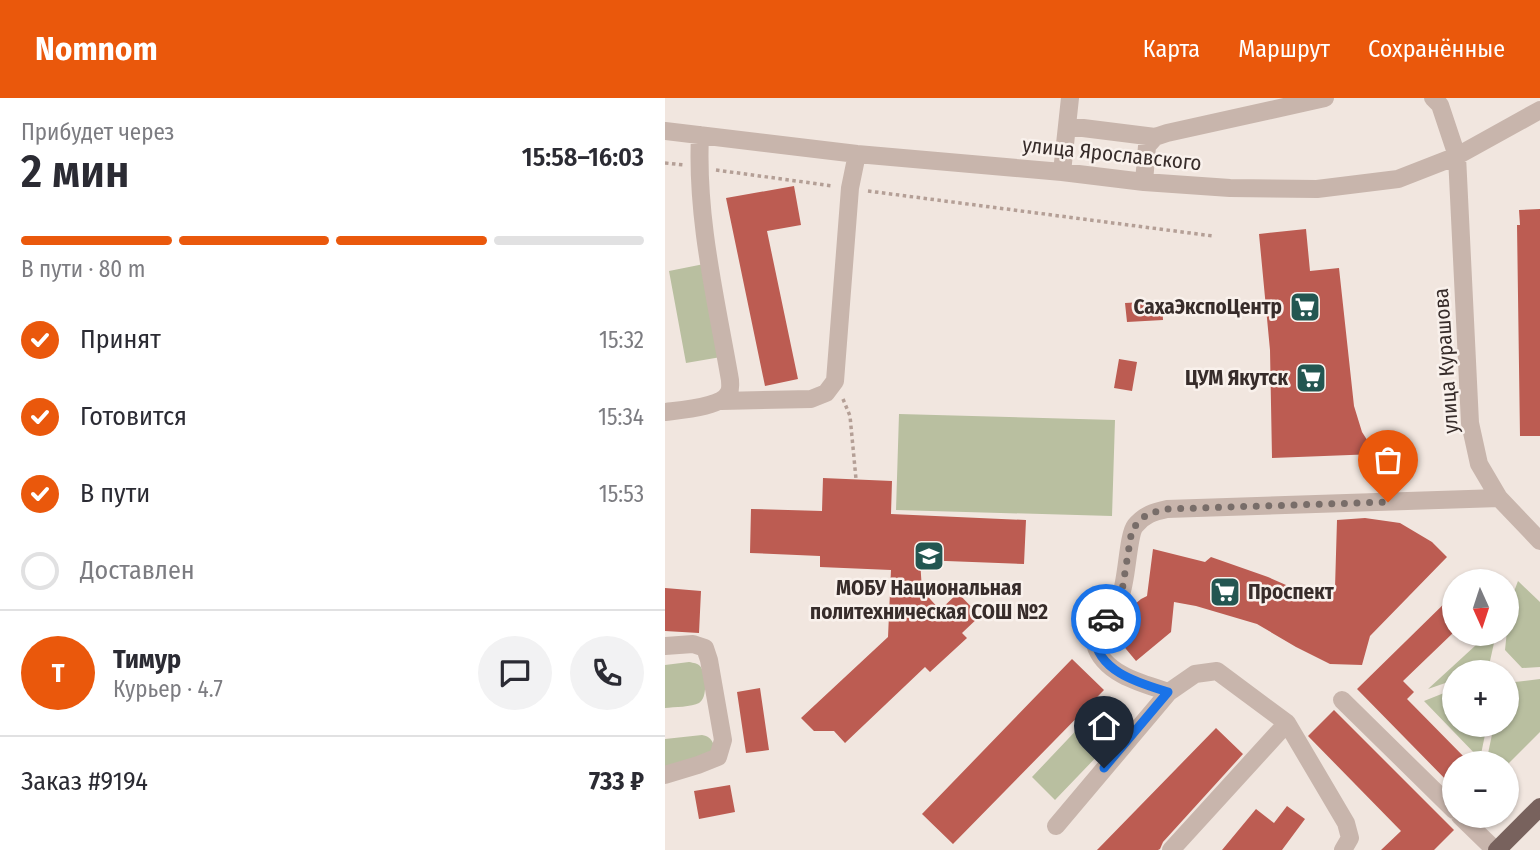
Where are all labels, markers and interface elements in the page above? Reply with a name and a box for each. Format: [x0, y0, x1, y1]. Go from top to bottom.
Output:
text: Nomnom [35, 29, 158, 69]
text: Карта [1143, 35, 1200, 63]
text: Маршрут [1238, 35, 1330, 63]
text: Сохранённые [1368, 35, 1505, 63]
text: Прибудет через [21, 118, 174, 146]
street label: улица Ярославского [1021, 132, 1203, 176]
text: 15:58–16:03 [522, 142, 644, 173]
text: 2 мин [21, 144, 129, 199]
text: В пути · 80 m [21, 255, 145, 283]
street label: улица Курашова [1428, 287, 1464, 435]
supermarket icon: СахаЭкспоЦентр [1288, 290, 1322, 324]
place label: СахаЭкспоЦентр [1133, 294, 1282, 320]
icon: check [21, 321, 59, 359]
text: Принят [80, 324, 161, 355]
text: 15:32 [599, 326, 644, 354]
supermarket icon: ЦУМ Якутск [1294, 361, 1328, 395]
place label: ЦУМ Якутск [1185, 365, 1288, 391]
icon: check [21, 398, 59, 436]
text: Готовится [80, 401, 187, 432]
text: 15:34 [598, 403, 644, 431]
pin [1358, 430, 1418, 502]
icon: bag [1369, 441, 1407, 479]
icon: check [21, 475, 59, 513]
text: В пути [80, 478, 150, 509]
text: 15:53 [599, 480, 644, 508]
school or university icon: МОБУ Национальная политехническая СОШ №2 [912, 539, 946, 573]
text: Доставлен [80, 555, 195, 586]
north arrow [1442, 569, 1519, 646]
map controls [1442, 569, 1519, 828]
place label: МОБУ Национальная политехническая СОШ №2 [810, 575, 1048, 625]
supermarket icon: Проспект [1208, 575, 1242, 609]
place label: Проспект [1248, 579, 1335, 605]
courier [1071, 584, 1141, 654]
icon: car [1087, 600, 1125, 638]
button: chat [478, 636, 552, 710]
button: phone [570, 636, 644, 710]
text: Тимур [113, 644, 181, 675]
text: Т [52, 658, 64, 689]
button: + [1442, 660, 1519, 737]
text: Курьер · 4.7 [113, 675, 223, 703]
pin [1074, 696, 1134, 768]
icon: home [1085, 707, 1123, 745]
button: − [1442, 751, 1519, 828]
text: Заказ #9194 [21, 766, 148, 797]
text: 733 ₽ [589, 766, 644, 797]

